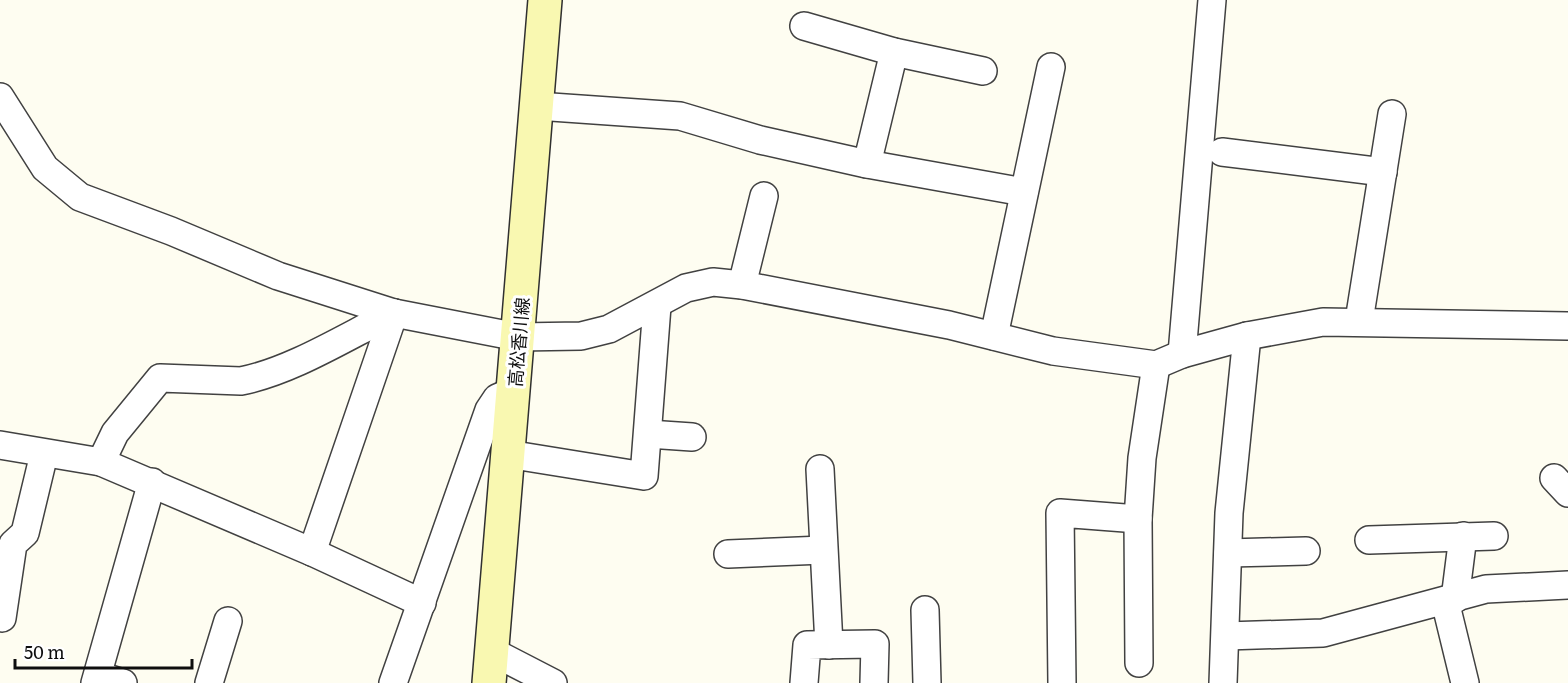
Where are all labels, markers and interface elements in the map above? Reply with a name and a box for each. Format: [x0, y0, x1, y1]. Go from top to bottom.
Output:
street label: 高松香川線 [501, 296, 535, 388]
scale bar [15, 632, 192, 670]
text: 50 m [24, 638, 65, 665]

